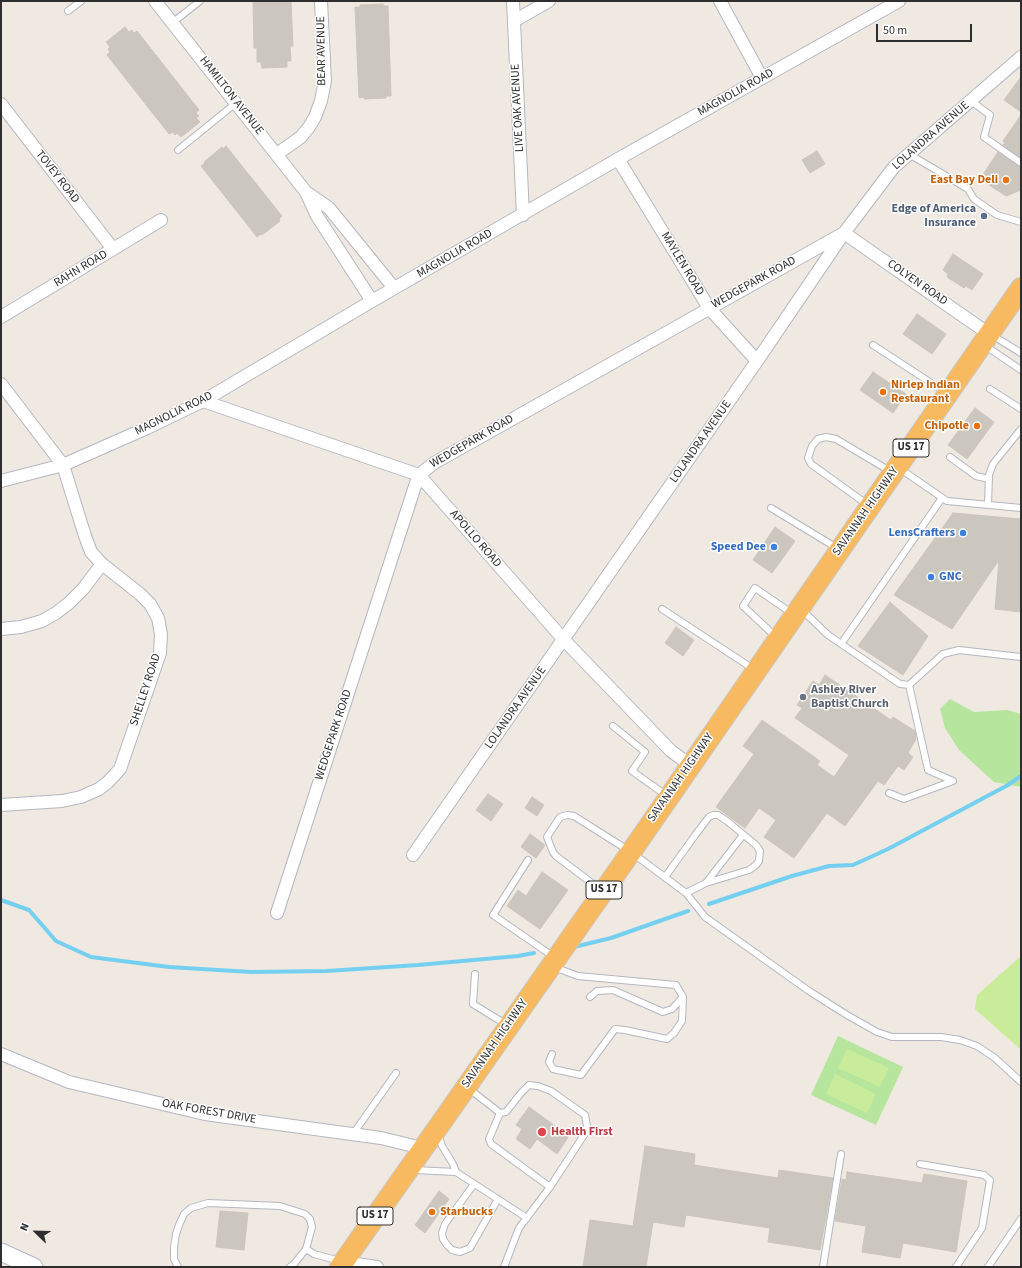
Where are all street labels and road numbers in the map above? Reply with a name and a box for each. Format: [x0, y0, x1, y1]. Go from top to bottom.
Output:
street label: BEAR AVENUE [314, 16, 330, 86]
street label: HAMILTON AVENUE [196, 54, 266, 138]
street label: LIVE OAK AVENUE [508, 64, 528, 152]
street label: MAGNOLIA ROAD [695, 66, 777, 120]
street label: LOLANDRA AVENUE [890, 99, 972, 173]
street label: TOVEY ROAD [32, 148, 82, 206]
street label: MAGNOLIA ROAD [415, 227, 495, 281]
street label: MAYLEN ROAD [657, 230, 707, 298]
street label: RAHN ROAD [52, 247, 110, 291]
street label: WEDGEPARK ROAD [709, 254, 799, 312]
street label: COLYEN ROAD [884, 257, 950, 309]
street label: MAGNOLIA ROAD [133, 389, 215, 439]
street label: LOLANDRA AVENUE [667, 398, 735, 486]
street label: WEDGEPARK ROAD [428, 412, 516, 472]
road number: US 17 [893, 439, 929, 457]
street label: SAVANNAH HIGHWAY [830, 465, 902, 559]
street label: APOLLO ROAD [446, 507, 504, 571]
street label: SHELLEY ROAD [128, 652, 164, 728]
street label: LOLANDRA AVENUE [482, 664, 550, 752]
street label: WEDGEPARK ROAD [313, 688, 355, 782]
street label: SAVANNAH HIGHWAY [645, 731, 717, 825]
road number: US 17 [586, 881, 622, 899]
street label: SAVANNAH HIGHWAY [459, 997, 531, 1091]
street label: OAK FOREST DRIVE [161, 1097, 257, 1127]
road number: US 17 [357, 1207, 393, 1225]

